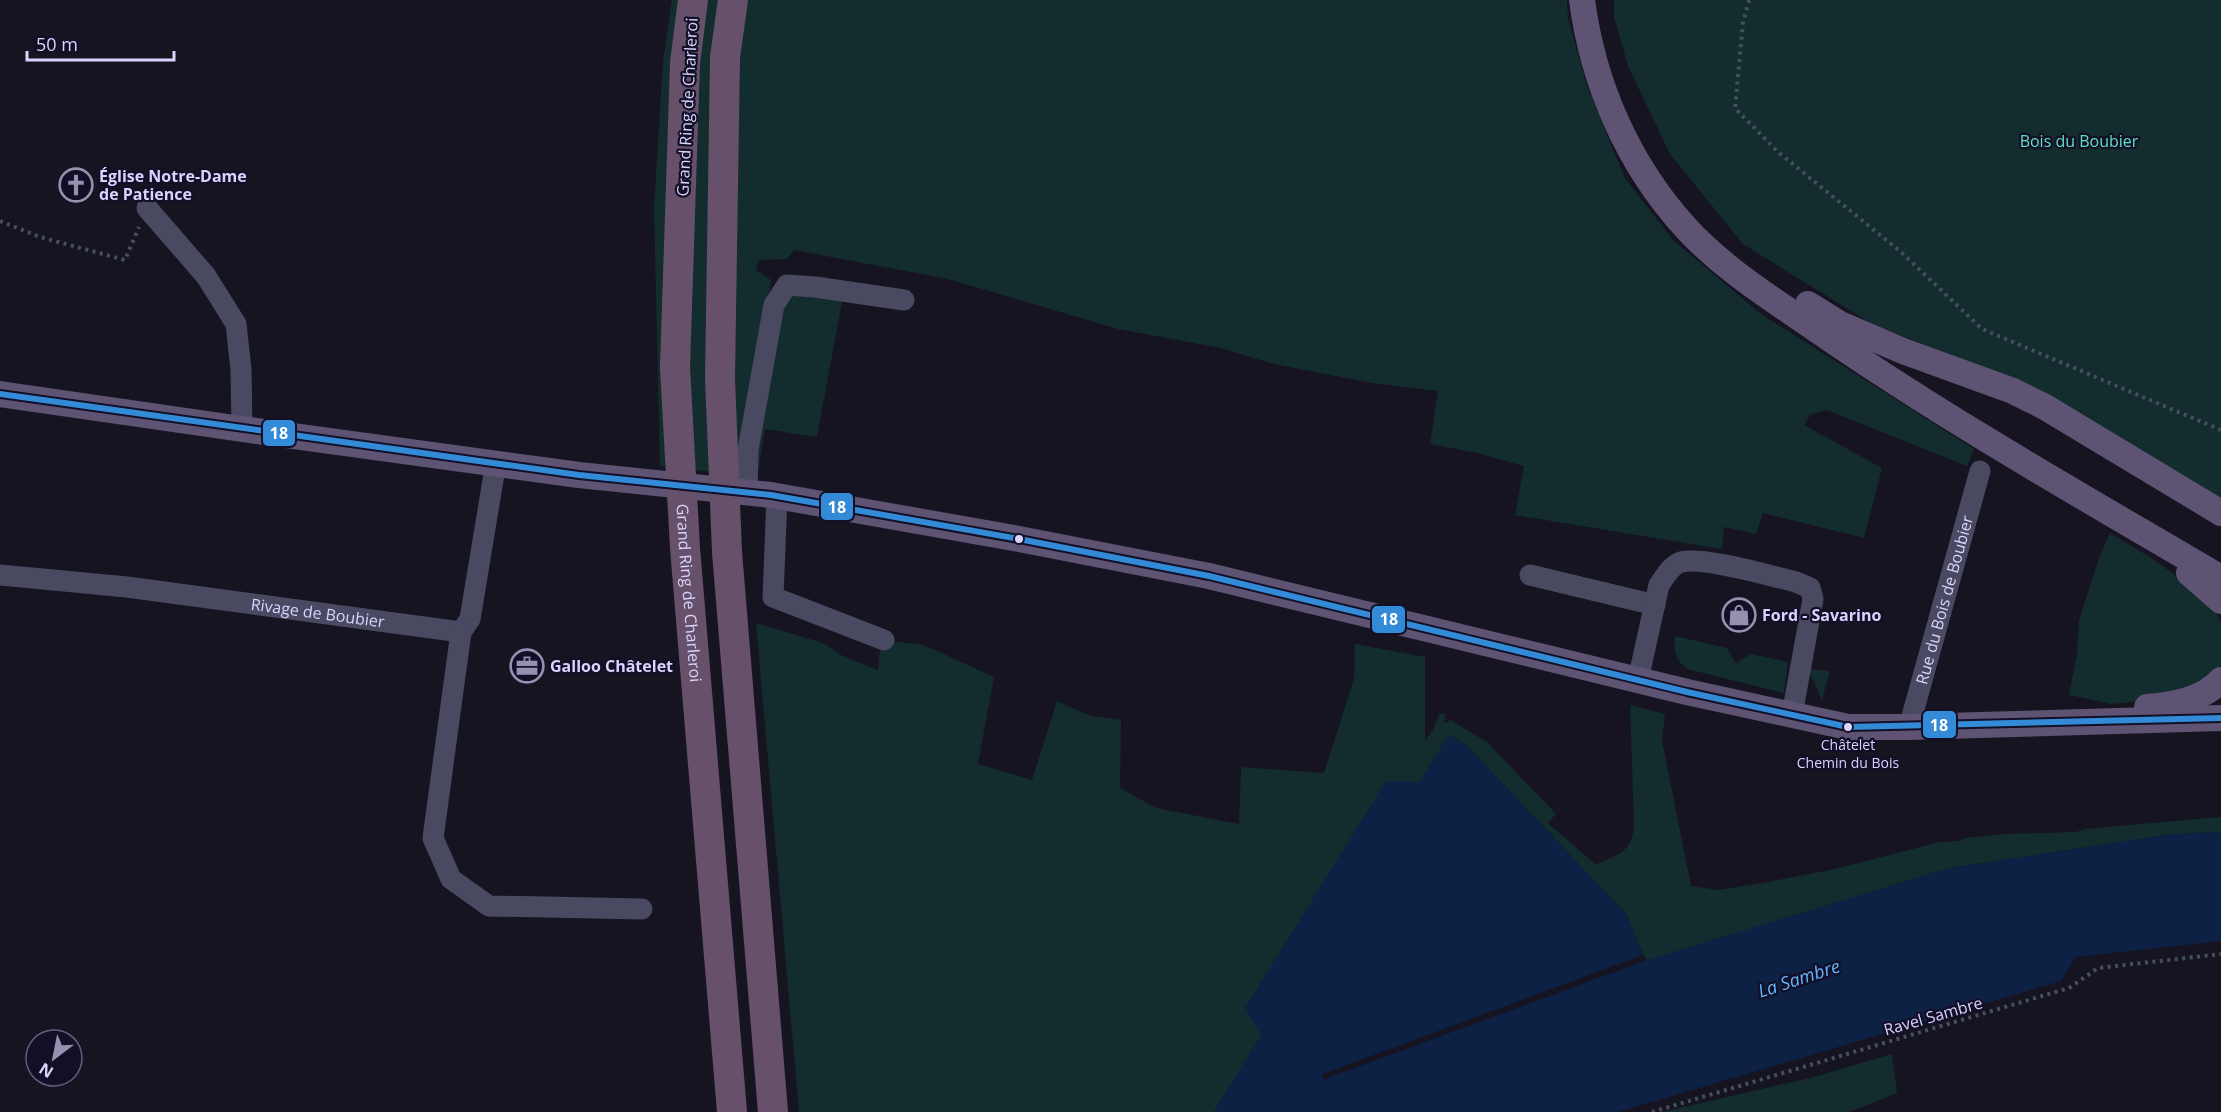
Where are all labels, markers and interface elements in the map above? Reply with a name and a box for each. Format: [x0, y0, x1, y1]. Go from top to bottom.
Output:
street label: Grand Ring de Charleroi [671, 17, 703, 197]
scale bar [27, 24, 174, 62]
text: 50 m [36, 32, 78, 56]
park label: Bois du Boubier [2020, 130, 2139, 152]
place label: Église Notre-Dame de Patience [99, 165, 247, 205]
church icon: Église Notre-Dame de Patience [58, 167, 94, 203]
line badge: 18 [262, 419, 296, 447]
text: 18 [270, 422, 288, 444]
line badge: 18 [820, 492, 854, 521]
text: 18 [828, 496, 846, 518]
street label: Grand Ring de Charleroi [672, 503, 707, 683]
street label: Rue du Bois de Boubier [1910, 512, 1978, 687]
unlabelled marker [1013, 533, 1025, 545]
street label: Rivage de Boubier [249, 593, 386, 633]
shop icon: Ford - Savarino [1721, 597, 1757, 633]
place label: Ford - Savarino [1762, 604, 1881, 626]
line badge: 18 [1371, 605, 1406, 634]
text: 18 [1380, 608, 1398, 630]
office icon: Galloo Châtelet [509, 648, 545, 684]
place label: Galloo Châtelet [550, 655, 673, 677]
line badge: 18 [1922, 710, 1957, 739]
text: 18 [1930, 714, 1948, 736]
marker: Châtelet Chemin du Bois [1842, 721, 1854, 733]
place label: Châtelet Chemin du Bois [1797, 735, 1900, 772]
water label: La Sambre [1755, 954, 1843, 1003]
street label: Ravel Sambre [1881, 991, 1985, 1041]
north arrow [24, 1028, 84, 1088]
text: N [35, 1058, 57, 1083]

